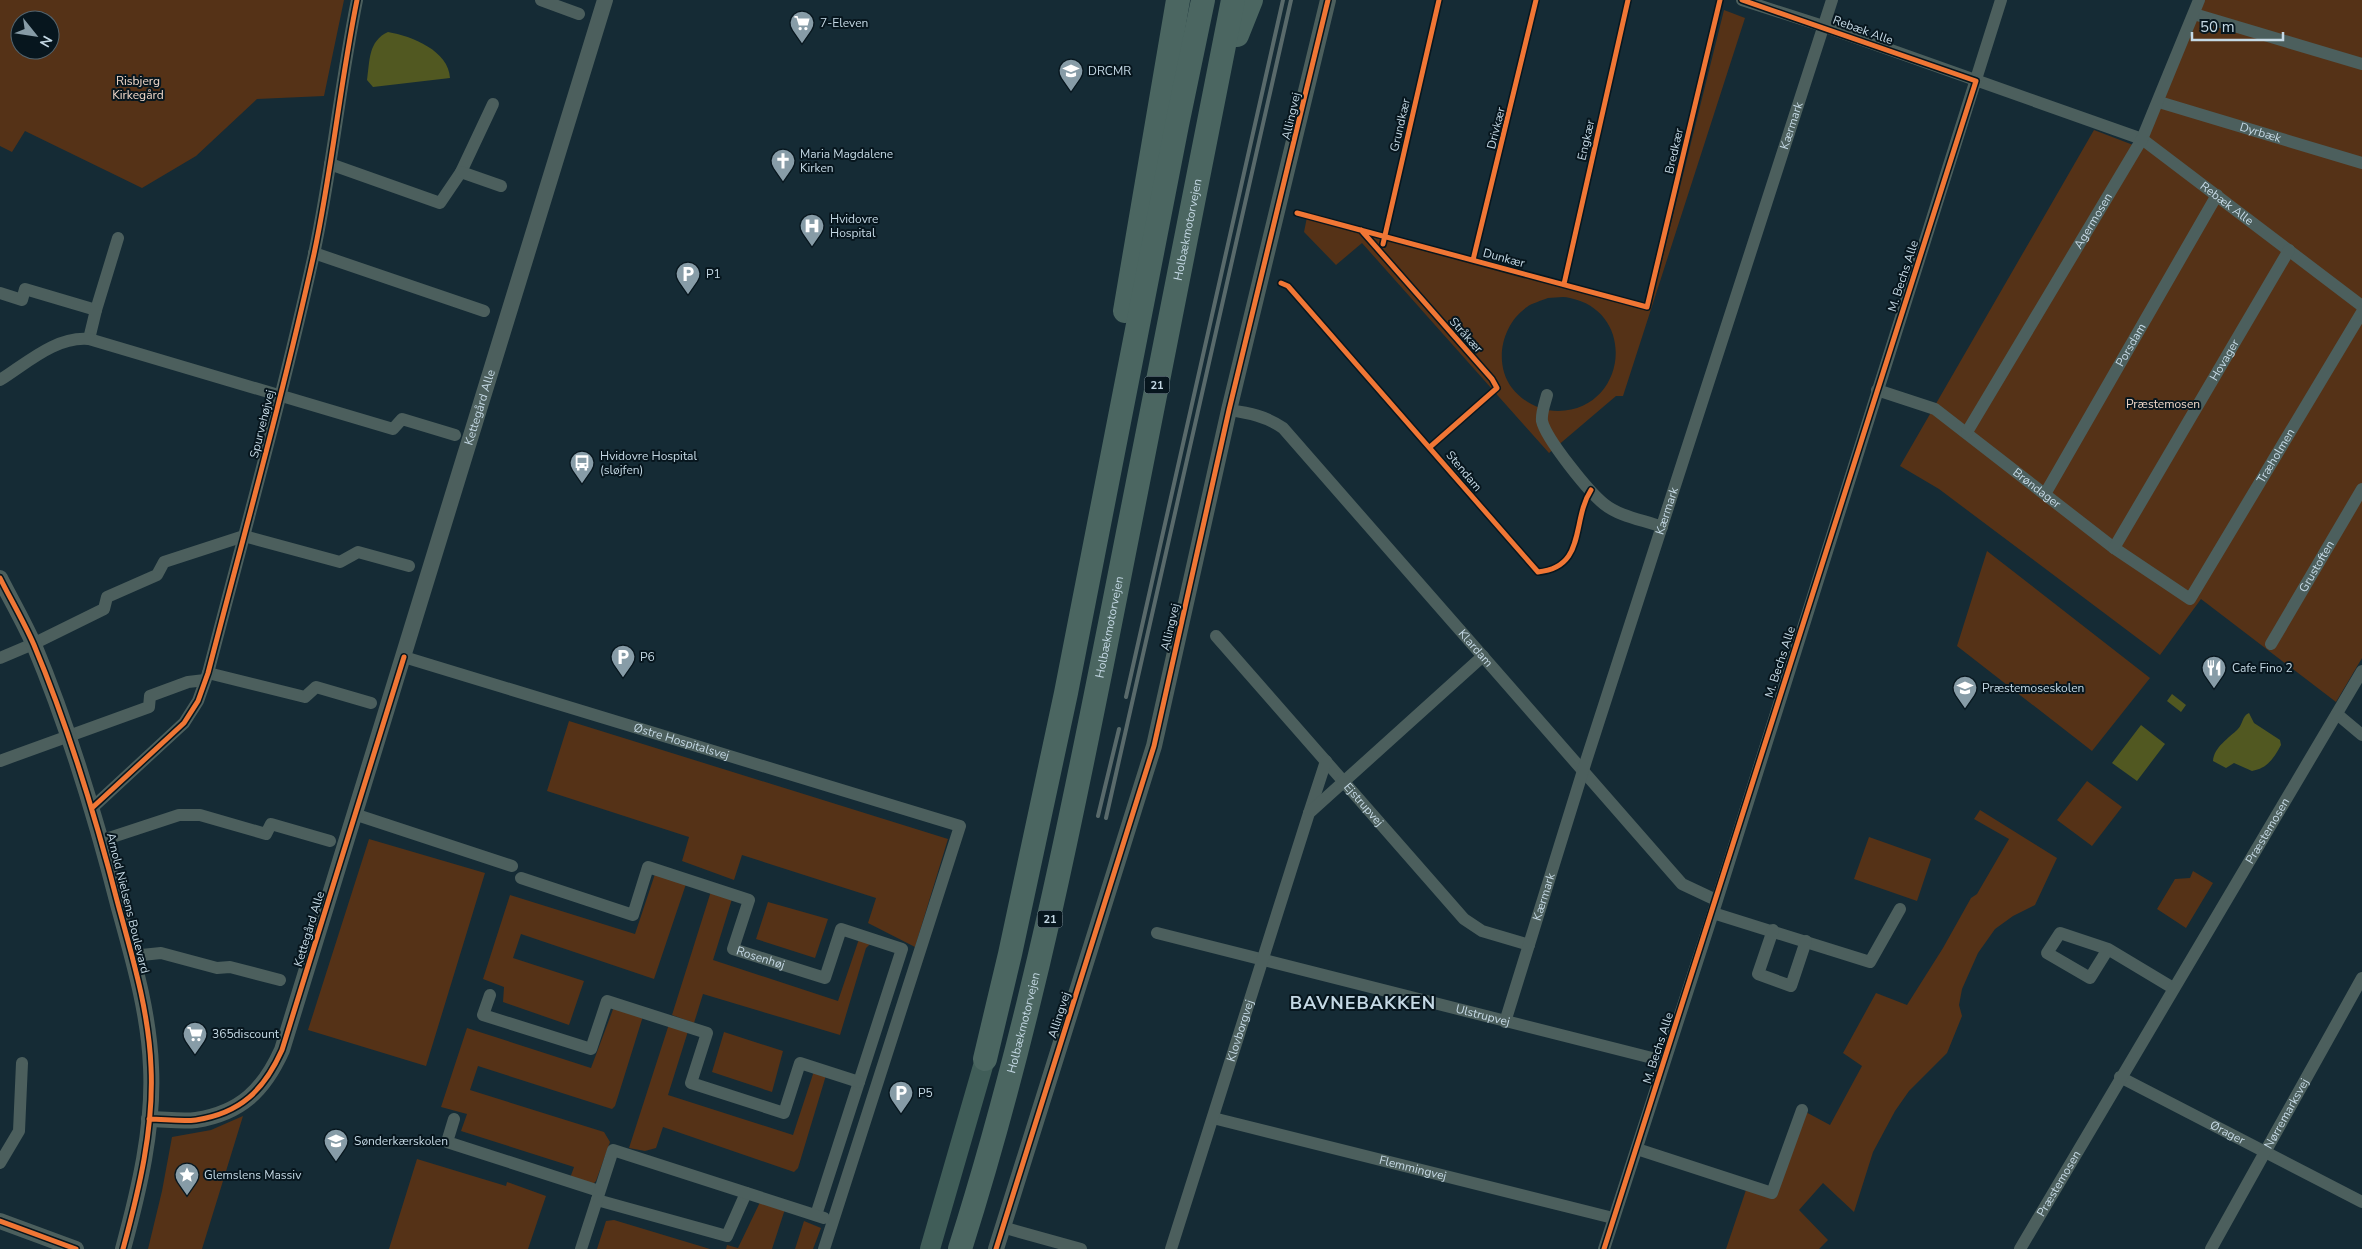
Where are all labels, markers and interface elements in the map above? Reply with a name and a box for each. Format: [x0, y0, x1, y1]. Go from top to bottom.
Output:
north arrow [10, 10, 60, 60]
supermarket icon: 7-Eleven [789, 10, 815, 44]
scale bar [2192, 10, 2283, 42]
street label: Rebæk Alle [1831, 12, 1895, 48]
place label: 7-Eleven [820, 15, 868, 31]
text: 50 m [2200, 17, 2235, 37]
text: N [35, 32, 57, 51]
school or university icon: DRCMR [1058, 58, 1084, 92]
place label: DRCMR [1088, 63, 1131, 79]
park label: Risbjerg Kirkegård [112, 73, 164, 103]
street label: Allingvej [1278, 91, 1304, 141]
street label: Grundkær [1386, 96, 1414, 153]
street label: Kærmark [1776, 99, 1807, 151]
street label: Drivkær [1483, 105, 1509, 151]
street label: Engkær [1574, 117, 1599, 162]
street label: Dyrbæk [2238, 119, 2284, 147]
street label: Bredkær [1661, 126, 1687, 175]
place label: Maria Magdalene Kirken [800, 146, 893, 176]
church icon: Maria Magdalene Kirken [770, 148, 796, 182]
street label: Holbækmotorvejen [1170, 177, 1206, 282]
street label: Rebæk Alle [2197, 178, 2257, 229]
street label: Agermosen [2070, 190, 2116, 252]
place label: Hvidovre Hospital [830, 211, 878, 241]
hospital icon: Hvidovre Hospital [799, 213, 825, 247]
street label: M. Bechs Alle [1884, 238, 1922, 314]
street label: Dunkær [1481, 245, 1528, 271]
parking icon: P1 [675, 261, 701, 295]
place label: P1 [706, 266, 721, 282]
street label: Stråkær [1446, 314, 1487, 357]
street label: Porsdam [2112, 320, 2150, 370]
street label: Hovager [2206, 336, 2243, 384]
street label: Kettegård Alle [461, 368, 499, 447]
road number: 21 [1144, 376, 1170, 394]
street label: Spurvehøjvej [246, 388, 278, 460]
park label: Præstemosen [2126, 396, 2200, 412]
street label: Træholmen [2253, 425, 2298, 486]
street label: Stendam [1442, 447, 1486, 495]
place label: Hvidovre Hospital (sløjfen) [600, 448, 697, 478]
bus stop icon: Hvidovre Hospital (sløjfen) [569, 450, 595, 484]
street label: Brøndager [2009, 464, 2065, 512]
street label: Kærmark [1652, 484, 1682, 537]
street label: Grustoften [2295, 538, 2338, 595]
street label: Holbækmotorvejen [1091, 575, 1127, 679]
street label: Allingvej [1157, 602, 1183, 652]
street label: M. Bechs Alle [1761, 624, 1799, 700]
street label: Klardam [1455, 626, 1497, 670]
parking icon: P6 [610, 644, 636, 678]
place label: P6 [640, 649, 655, 665]
restaurant icon: Cafe Fino 2 [2201, 655, 2227, 689]
place label: Cafe Fino 2 [2232, 660, 2293, 676]
school or university icon: Præstemoseskolen [1952, 675, 1978, 709]
place label: Præstemoseskolen [1982, 680, 2084, 696]
street label: Østre Hospitalsvej [632, 719, 731, 763]
street label: Ejstrupvej [1340, 779, 1387, 830]
street label: Præstemosen [2242, 795, 2293, 867]
street label: Arnold Nielsens Boulevard [103, 831, 153, 975]
street label: Kærmark [1529, 870, 1559, 923]
street label: Kettegård Alle [290, 889, 328, 969]
road number: 21 [1038, 911, 1062, 928]
street label: Rosenhøj [734, 943, 787, 973]
street label: Holbækmotorvejen [1003, 971, 1044, 1075]
street label: Allingvej [1044, 990, 1074, 1040]
district label: BAVNEBAKKEN [1290, 991, 1436, 1015]
street label: Klovborgvej [1223, 998, 1257, 1064]
street label: Ulstrupvej [1454, 1001, 1512, 1030]
street label: M. Bechs Alle [1639, 1010, 1677, 1086]
supermarket icon: 365discount [182, 1021, 208, 1055]
place label: 365discount [212, 1026, 280, 1042]
street label: Nørremarksvej [2260, 1075, 2313, 1152]
parking icon: P5 [888, 1080, 914, 1114]
place label: P5 [918, 1085, 933, 1101]
street label: Ørager [2207, 1117, 2248, 1149]
school or university icon: Sønderkærskolen [323, 1128, 349, 1162]
place label: Sønderkærskolen [354, 1133, 448, 1149]
street label: Præstemosen [2033, 1148, 2085, 1220]
street label: Flemmingvej [1377, 1152, 1448, 1184]
place icon: Glemslens Massiv [174, 1162, 200, 1196]
place label: Glemslens Massiv [204, 1167, 302, 1183]

